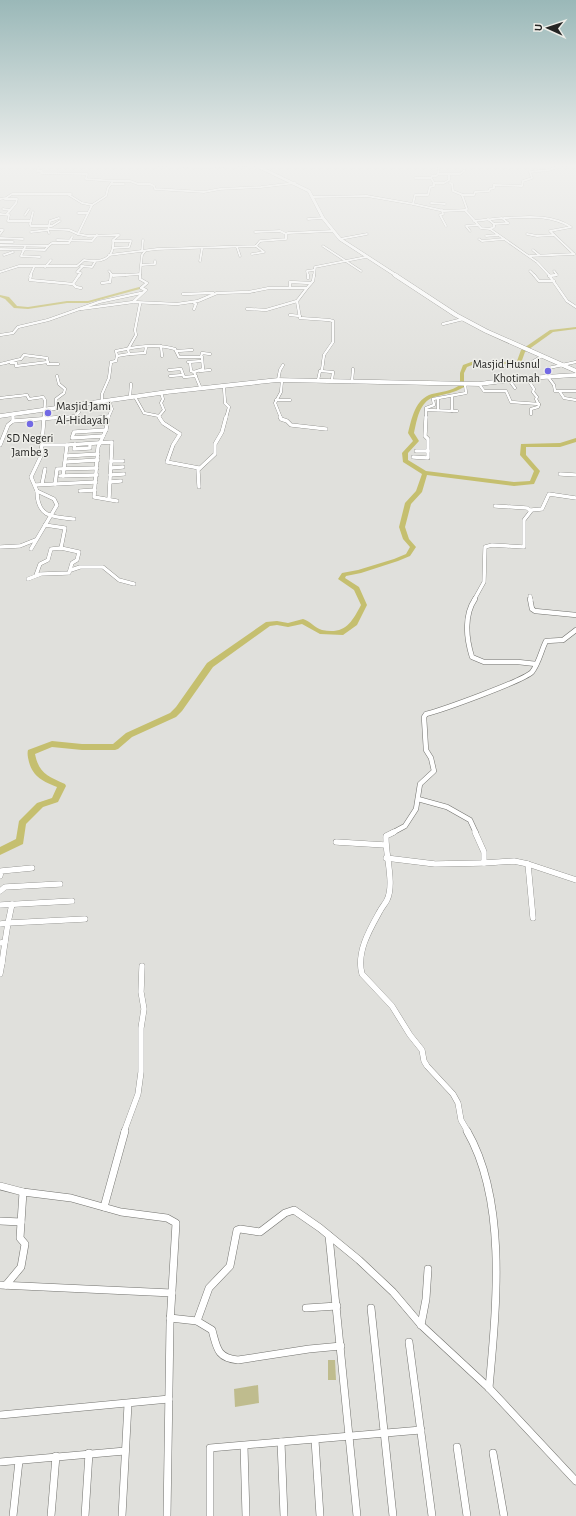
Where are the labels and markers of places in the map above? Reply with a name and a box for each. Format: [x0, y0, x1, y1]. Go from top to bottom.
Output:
place label: Masjid Husnul Khotimah [472, 358, 540, 384]
marker: Masjid Husnul Khotimah [543, 366, 553, 376]
place label: Masjid Jami Al-Hidayah [56, 400, 111, 427]
marker: Masjid Jami Al-Hidayah [43, 408, 53, 418]
marker: SD Negeri Jambe 3 [25, 419, 35, 429]
place label: SD Negeri Jambe 3 [7, 432, 53, 458]

